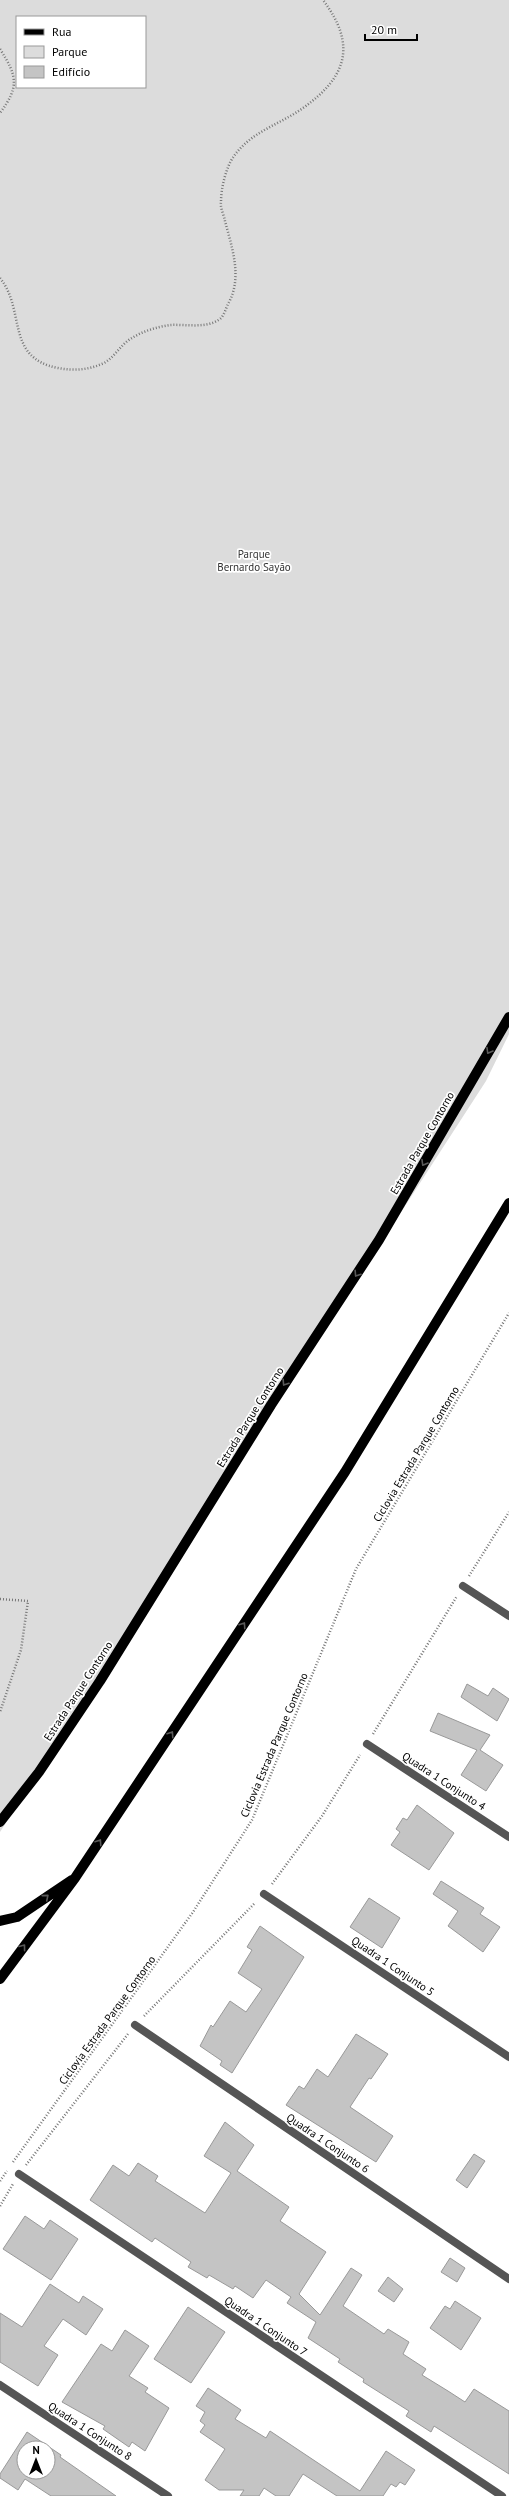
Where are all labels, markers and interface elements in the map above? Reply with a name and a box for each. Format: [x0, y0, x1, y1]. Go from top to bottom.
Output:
legend [16, 16, 146, 88]
scale bar [365, 16, 417, 42]
text: 20 m [371, 22, 397, 37]
text: Rua [52, 24, 71, 39]
text: Parque [52, 44, 87, 59]
text: Edifício [52, 64, 90, 79]
park label: Parque Bernardo Sayão [217, 547, 291, 574]
one-way arrow [487, 1046, 494, 1054]
street label: Estrada Parque Contorno [387, 1089, 457, 1197]
one-way arrow [422, 1159, 429, 1166]
one-way arrow [354, 1270, 362, 1277]
street label: Estrada Parque Contorno [213, 1364, 287, 1470]
one-way arrow [283, 1378, 290, 1385]
street label: Ciclovia Estrada Parque Contorno [370, 1384, 462, 1524]
one-way arrow [238, 1623, 245, 1630]
street label: Estrada Parque Contorno [41, 1638, 116, 1743]
street label: Ciclovia Estrada Parque Contorno [237, 1670, 311, 1819]
one-way arrow [166, 1731, 173, 1738]
street label: Quadra 1 Conjunto 4 [399, 1749, 489, 1813]
one-way arrow [94, 1839, 102, 1846]
one-way arrow [41, 1894, 49, 1901]
street label: Quadra 1 Conjunto 5 [349, 1933, 437, 1999]
one-way arrow [19, 1945, 26, 1952]
street label: Ciclovia Estrada Parque Contorno [56, 1953, 159, 2087]
street label: Quadra 1 Conjunto 6 [284, 2110, 372, 2176]
street label: Quadra 1 Conjunto 7 [222, 2293, 310, 2359]
street label: Quadra 1 Conjunto 8 [45, 2399, 135, 2463]
north arrow [16, 2440, 56, 2480]
text: N [32, 2443, 40, 2457]

